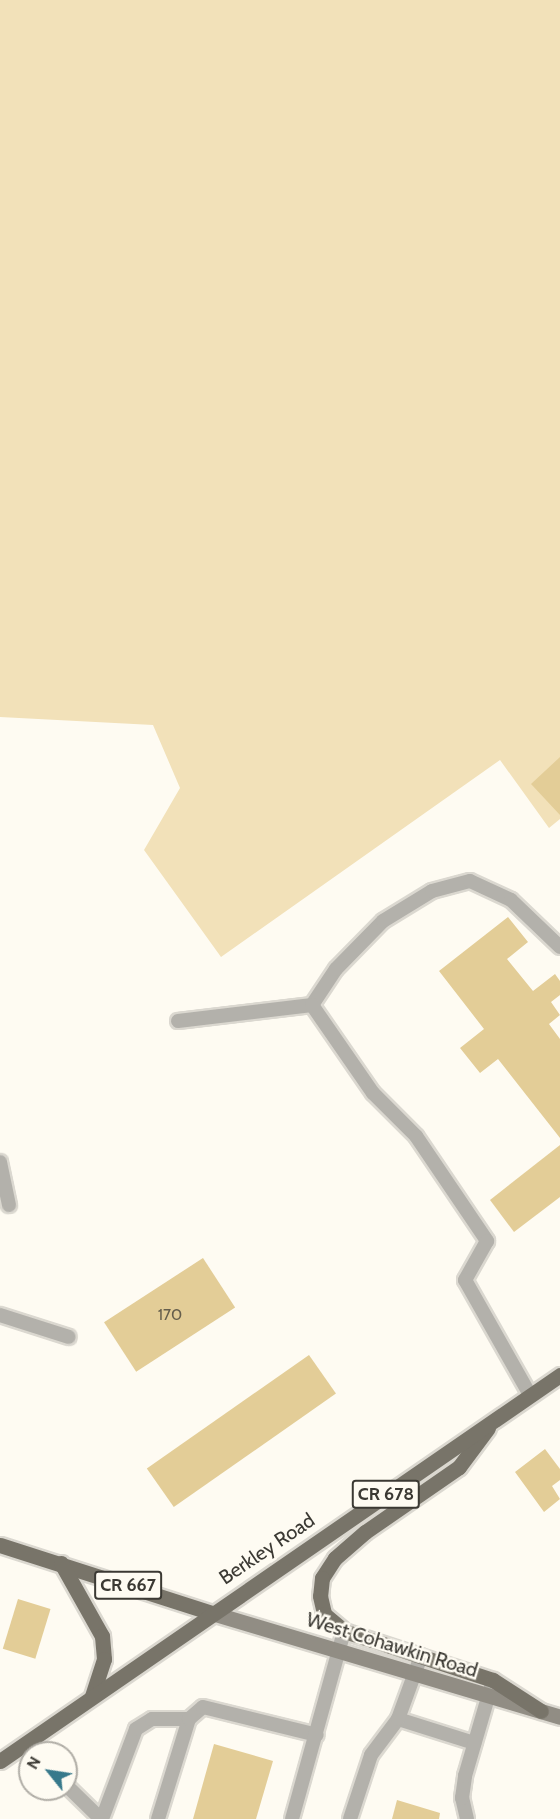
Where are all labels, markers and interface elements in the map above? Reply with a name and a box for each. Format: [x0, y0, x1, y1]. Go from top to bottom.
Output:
house number: 170 [158, 1305, 182, 1325]
road number: CR 678 [352, 1479, 420, 1509]
street label: Berkley Road [215, 1508, 319, 1590]
road number: CR 667 [94, 1570, 162, 1600]
street label: West Cohawkin Road [303, 1608, 481, 1682]
north arrow [18, 1741, 78, 1801]
text: N [23, 1753, 45, 1772]

